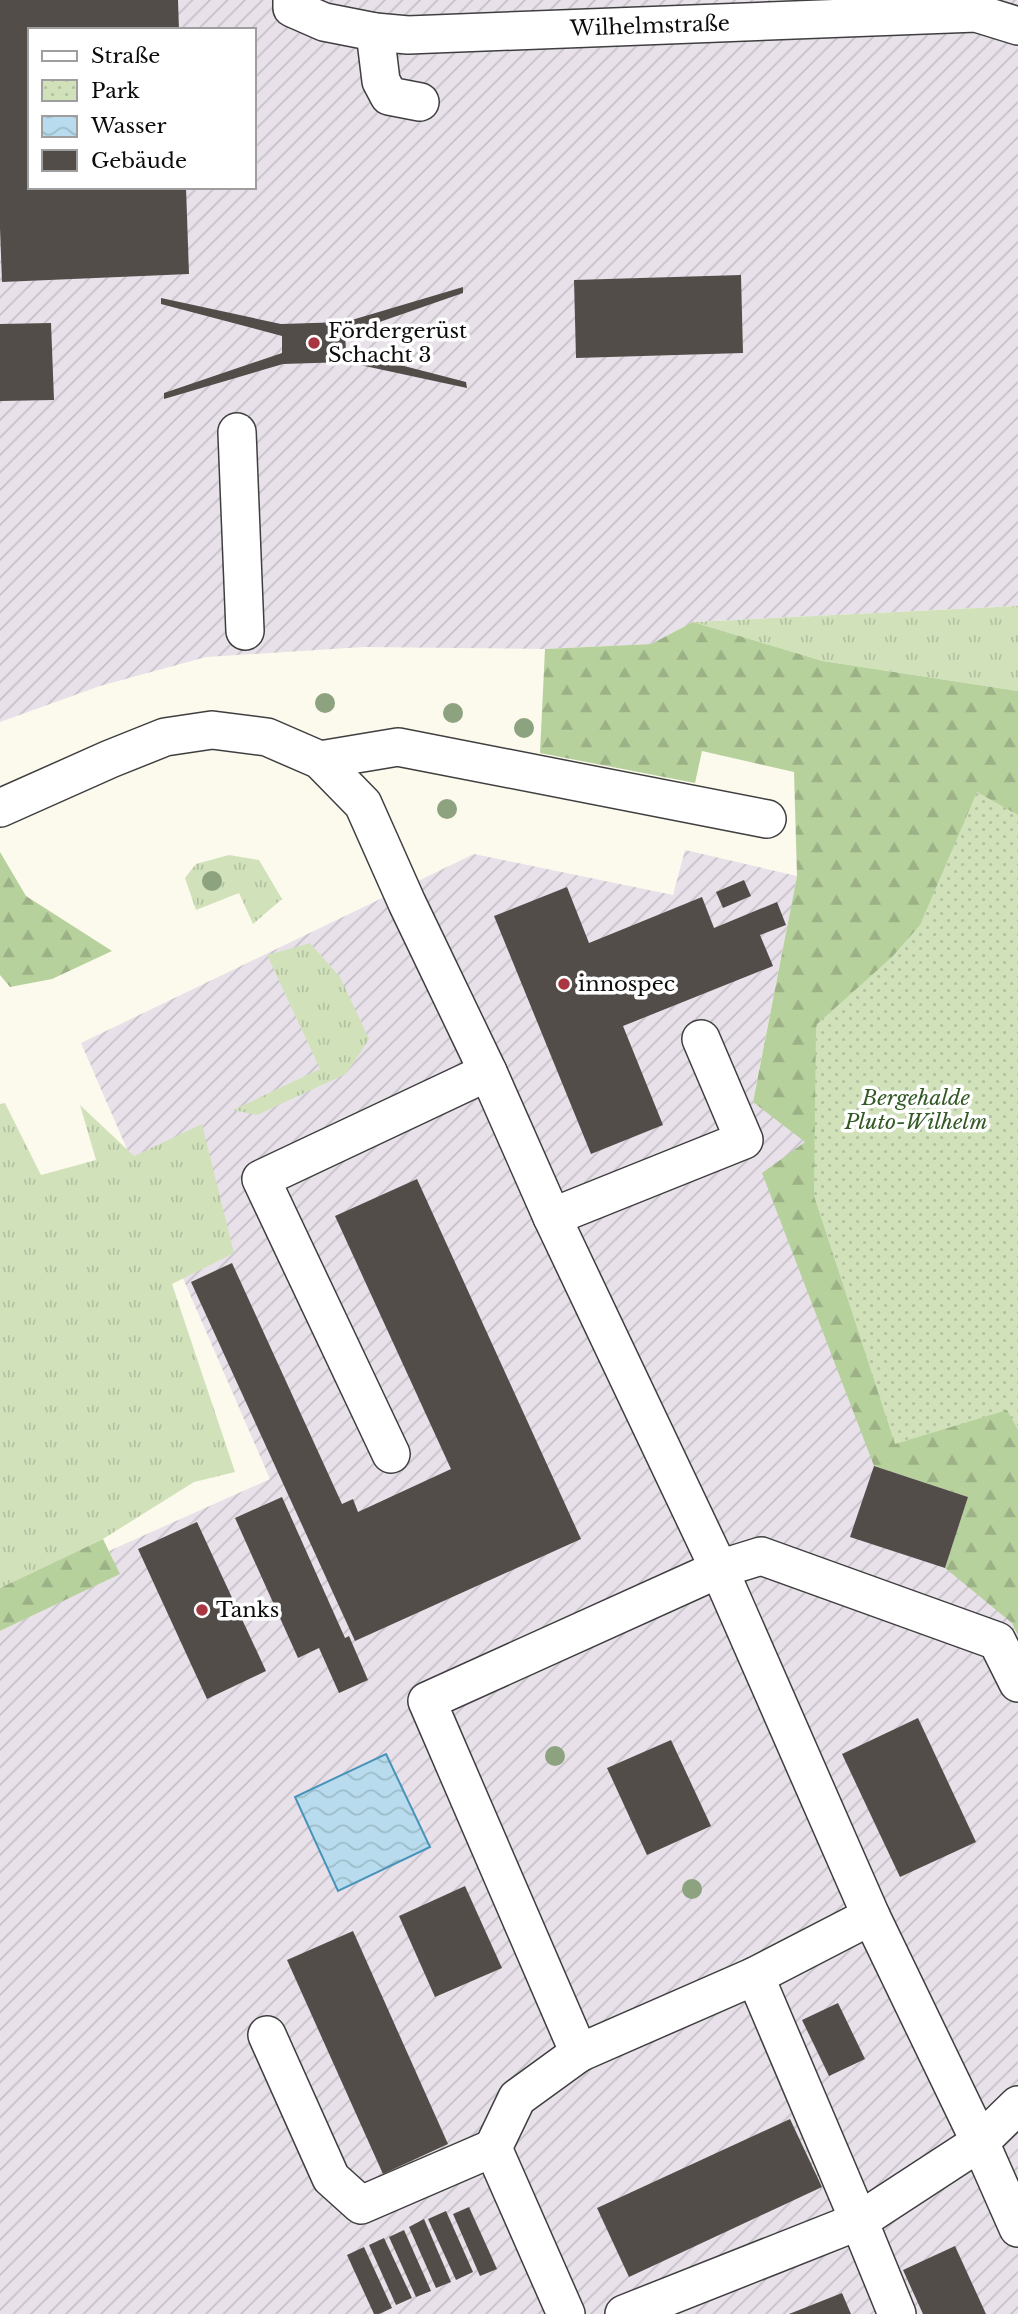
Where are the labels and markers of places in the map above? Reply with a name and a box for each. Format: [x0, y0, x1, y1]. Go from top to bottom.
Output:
place label: Fördergerüst Schacht 3 [328, 318, 467, 368]
marker: Fördergerüst Schacht 3 [306, 335, 322, 351]
place label: innospec [578, 971, 675, 997]
marker: innospec [556, 976, 572, 992]
place label: Tanks [216, 1597, 279, 1623]
marker: Tanks [194, 1602, 210, 1618]

